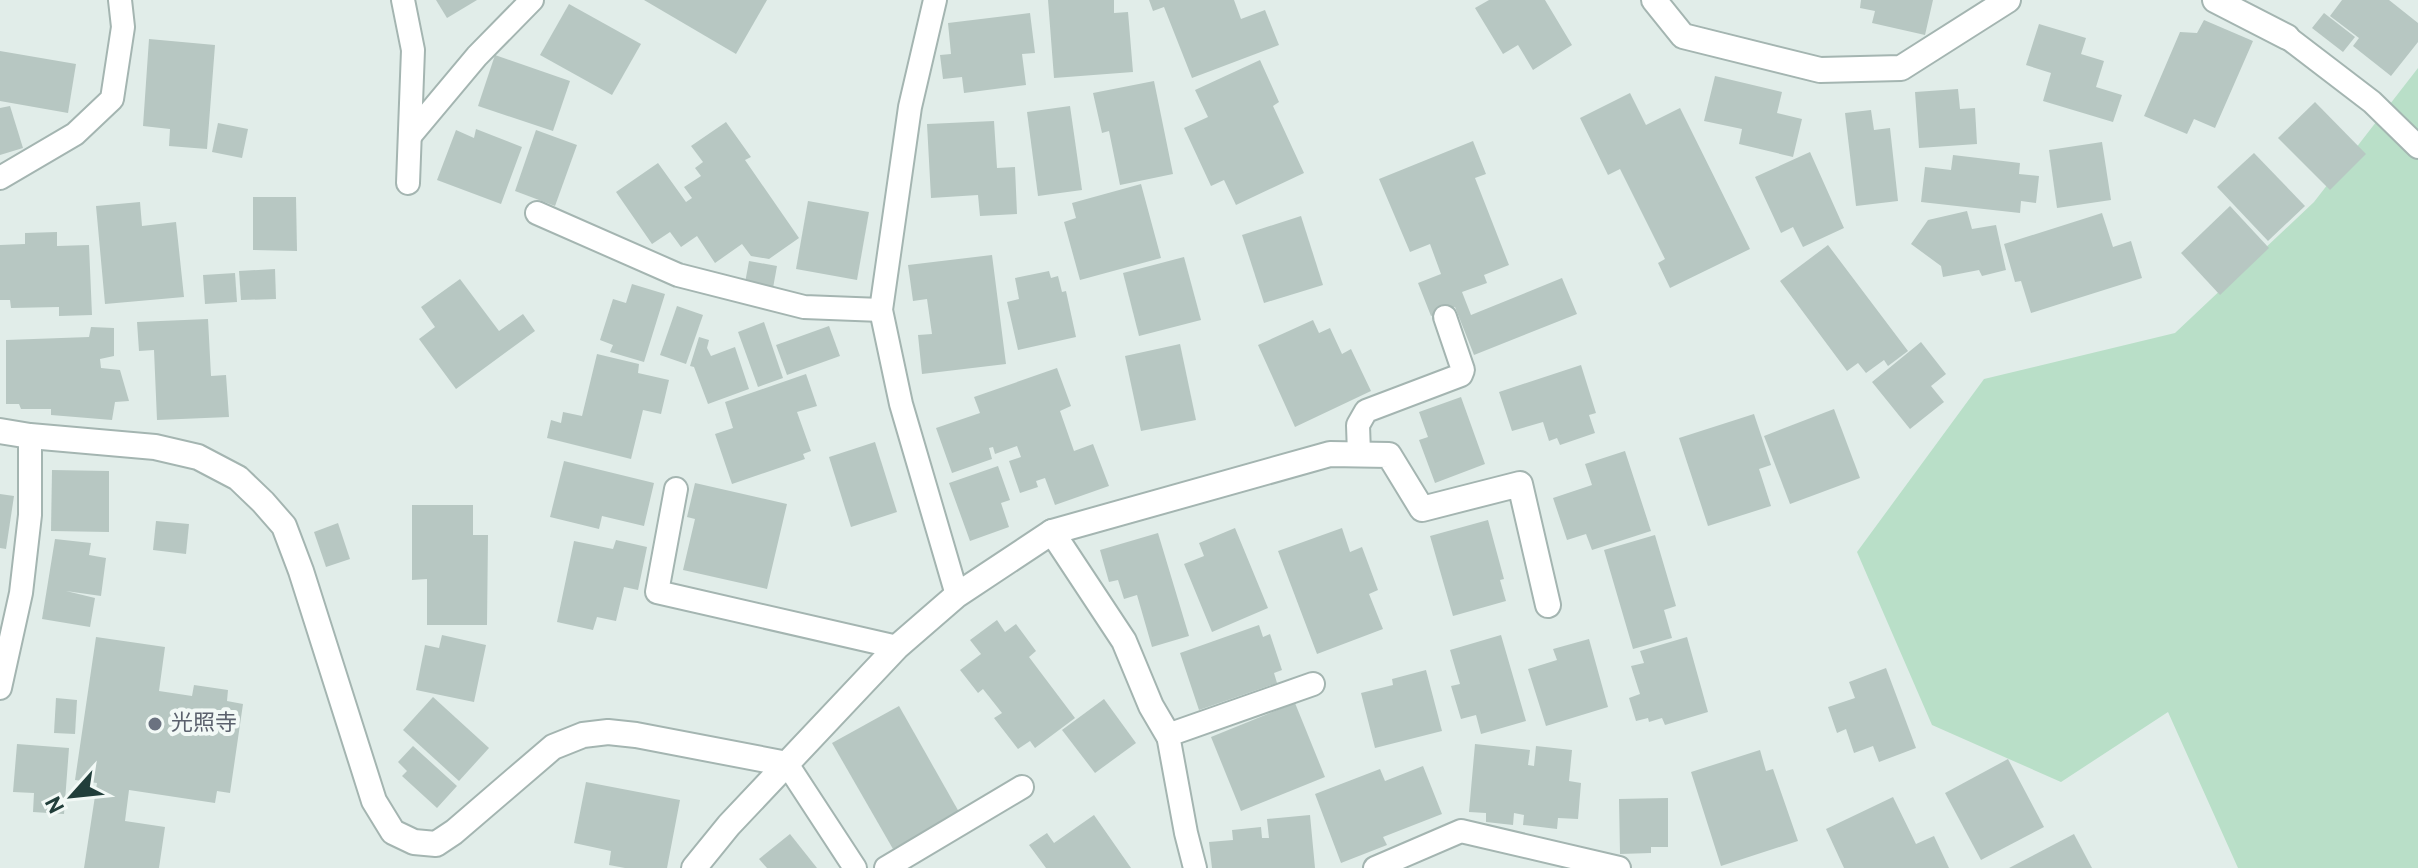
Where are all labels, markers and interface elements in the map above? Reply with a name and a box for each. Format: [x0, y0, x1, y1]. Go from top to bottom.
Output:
place label: 光照寺 [171, 711, 237, 738]
marker: 光照寺 [146, 715, 164, 733]
north arrow [32, 756, 112, 836]
text: N [41, 791, 72, 817]

